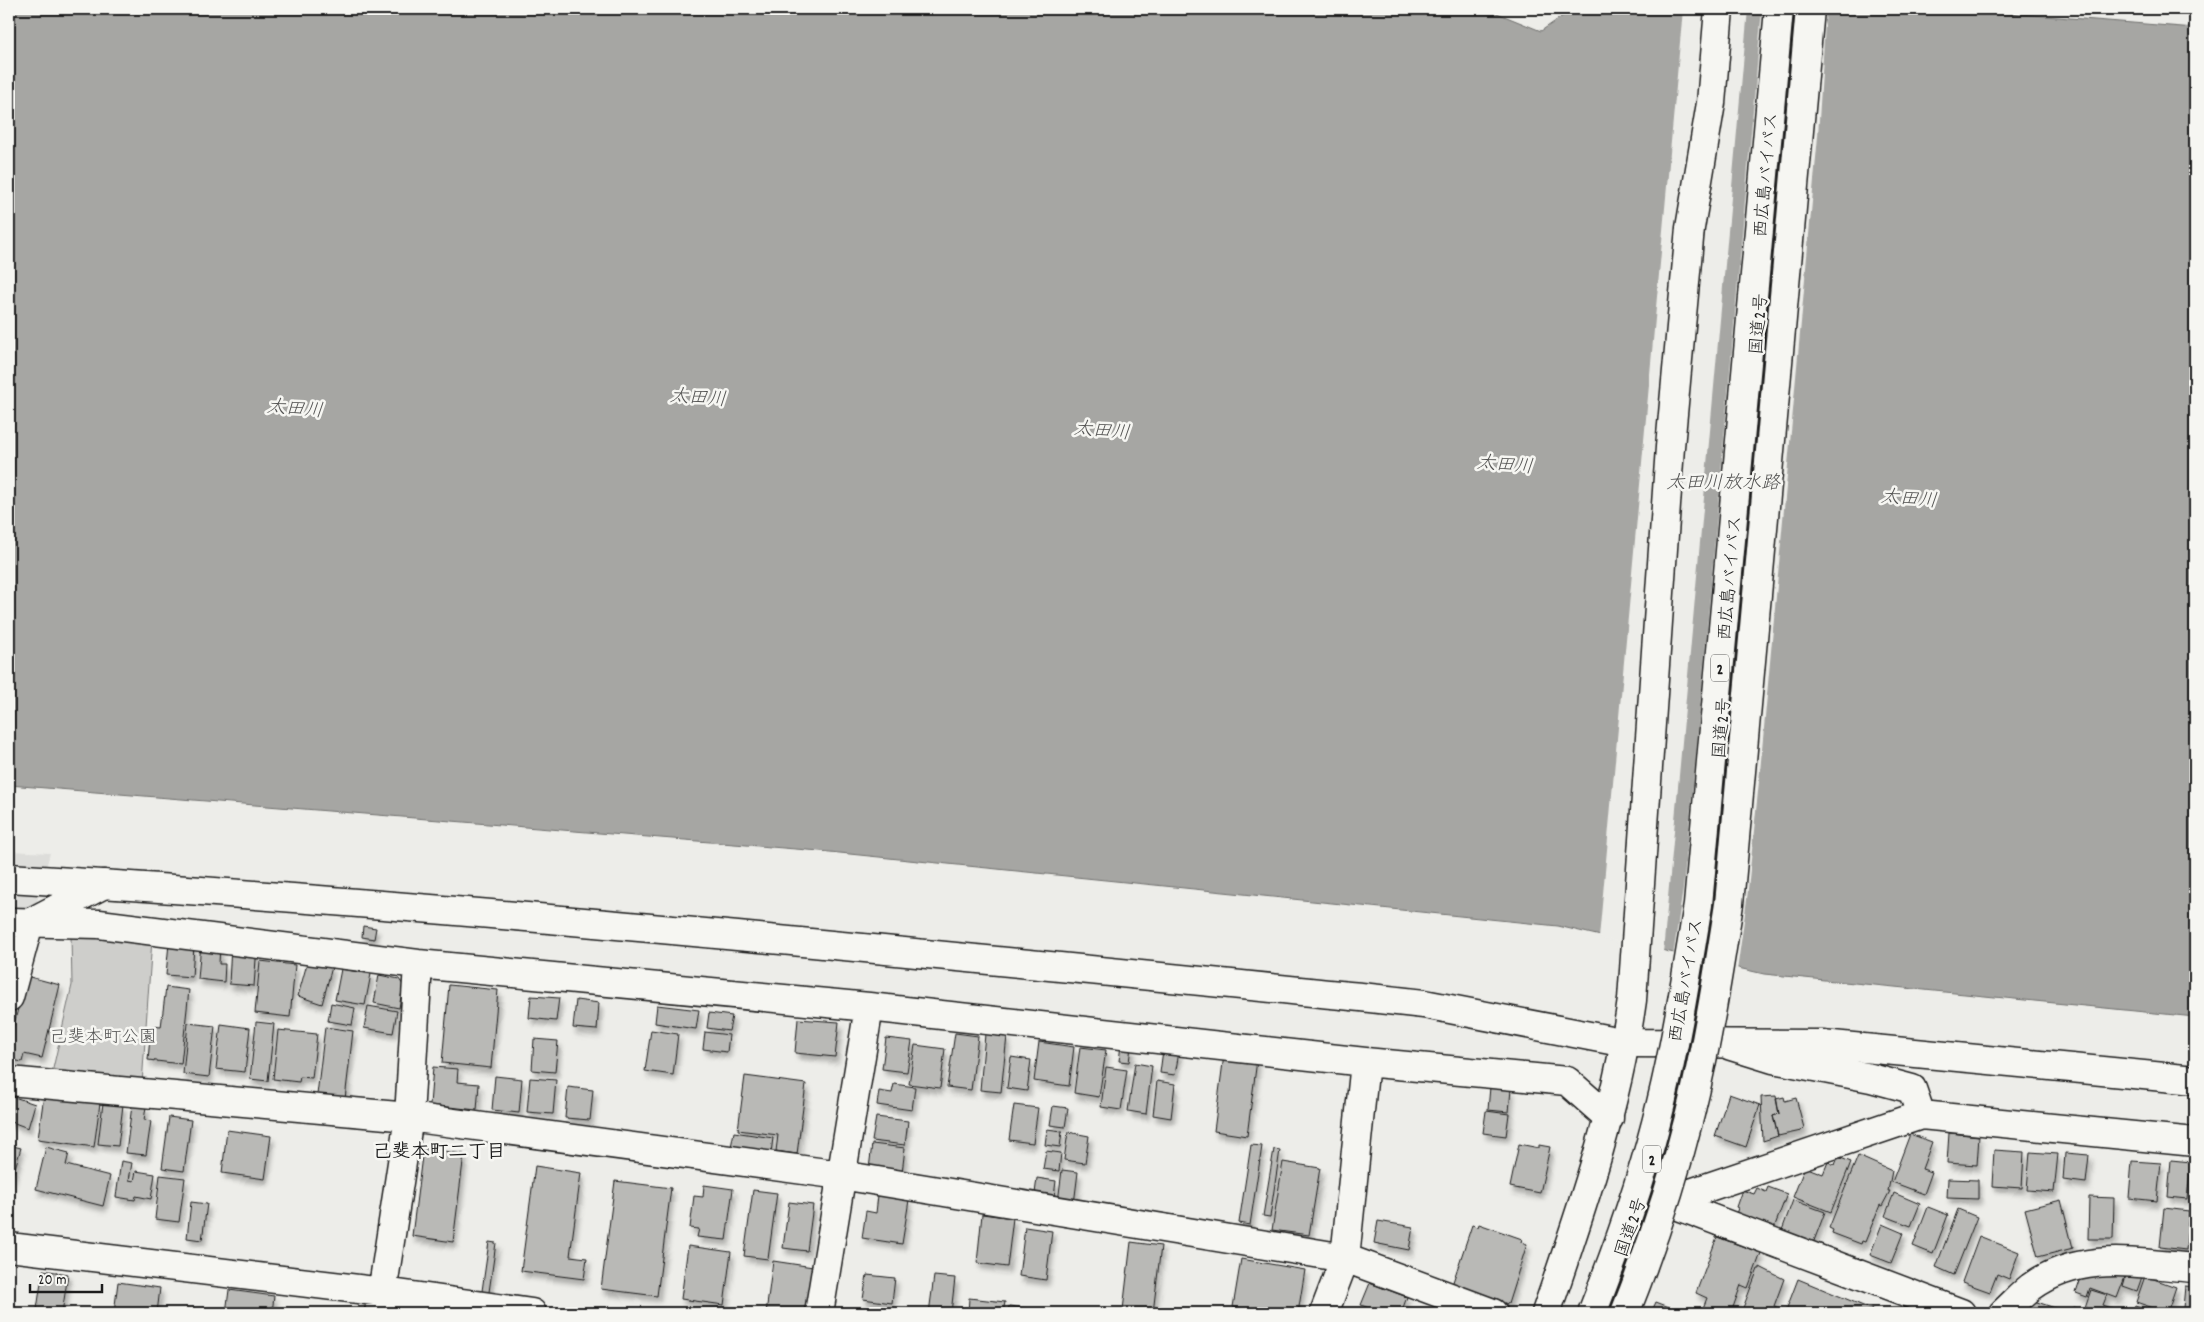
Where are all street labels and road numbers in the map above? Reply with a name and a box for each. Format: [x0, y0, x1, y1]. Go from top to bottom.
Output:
street label: 西広島バイパス [1750, 112, 1785, 239]
street label: 国道2号 [1745, 292, 1776, 356]
street label: 西広島バイパス [1714, 515, 1749, 642]
road number: 2 [1711, 654, 1729, 681]
street label: 国道2号 [1708, 696, 1739, 760]
street label: 西広島バイパス [1664, 916, 1711, 1044]
road number: 2 [1643, 1146, 1661, 1172]
street label: 国道2号 [1610, 1194, 1654, 1261]

